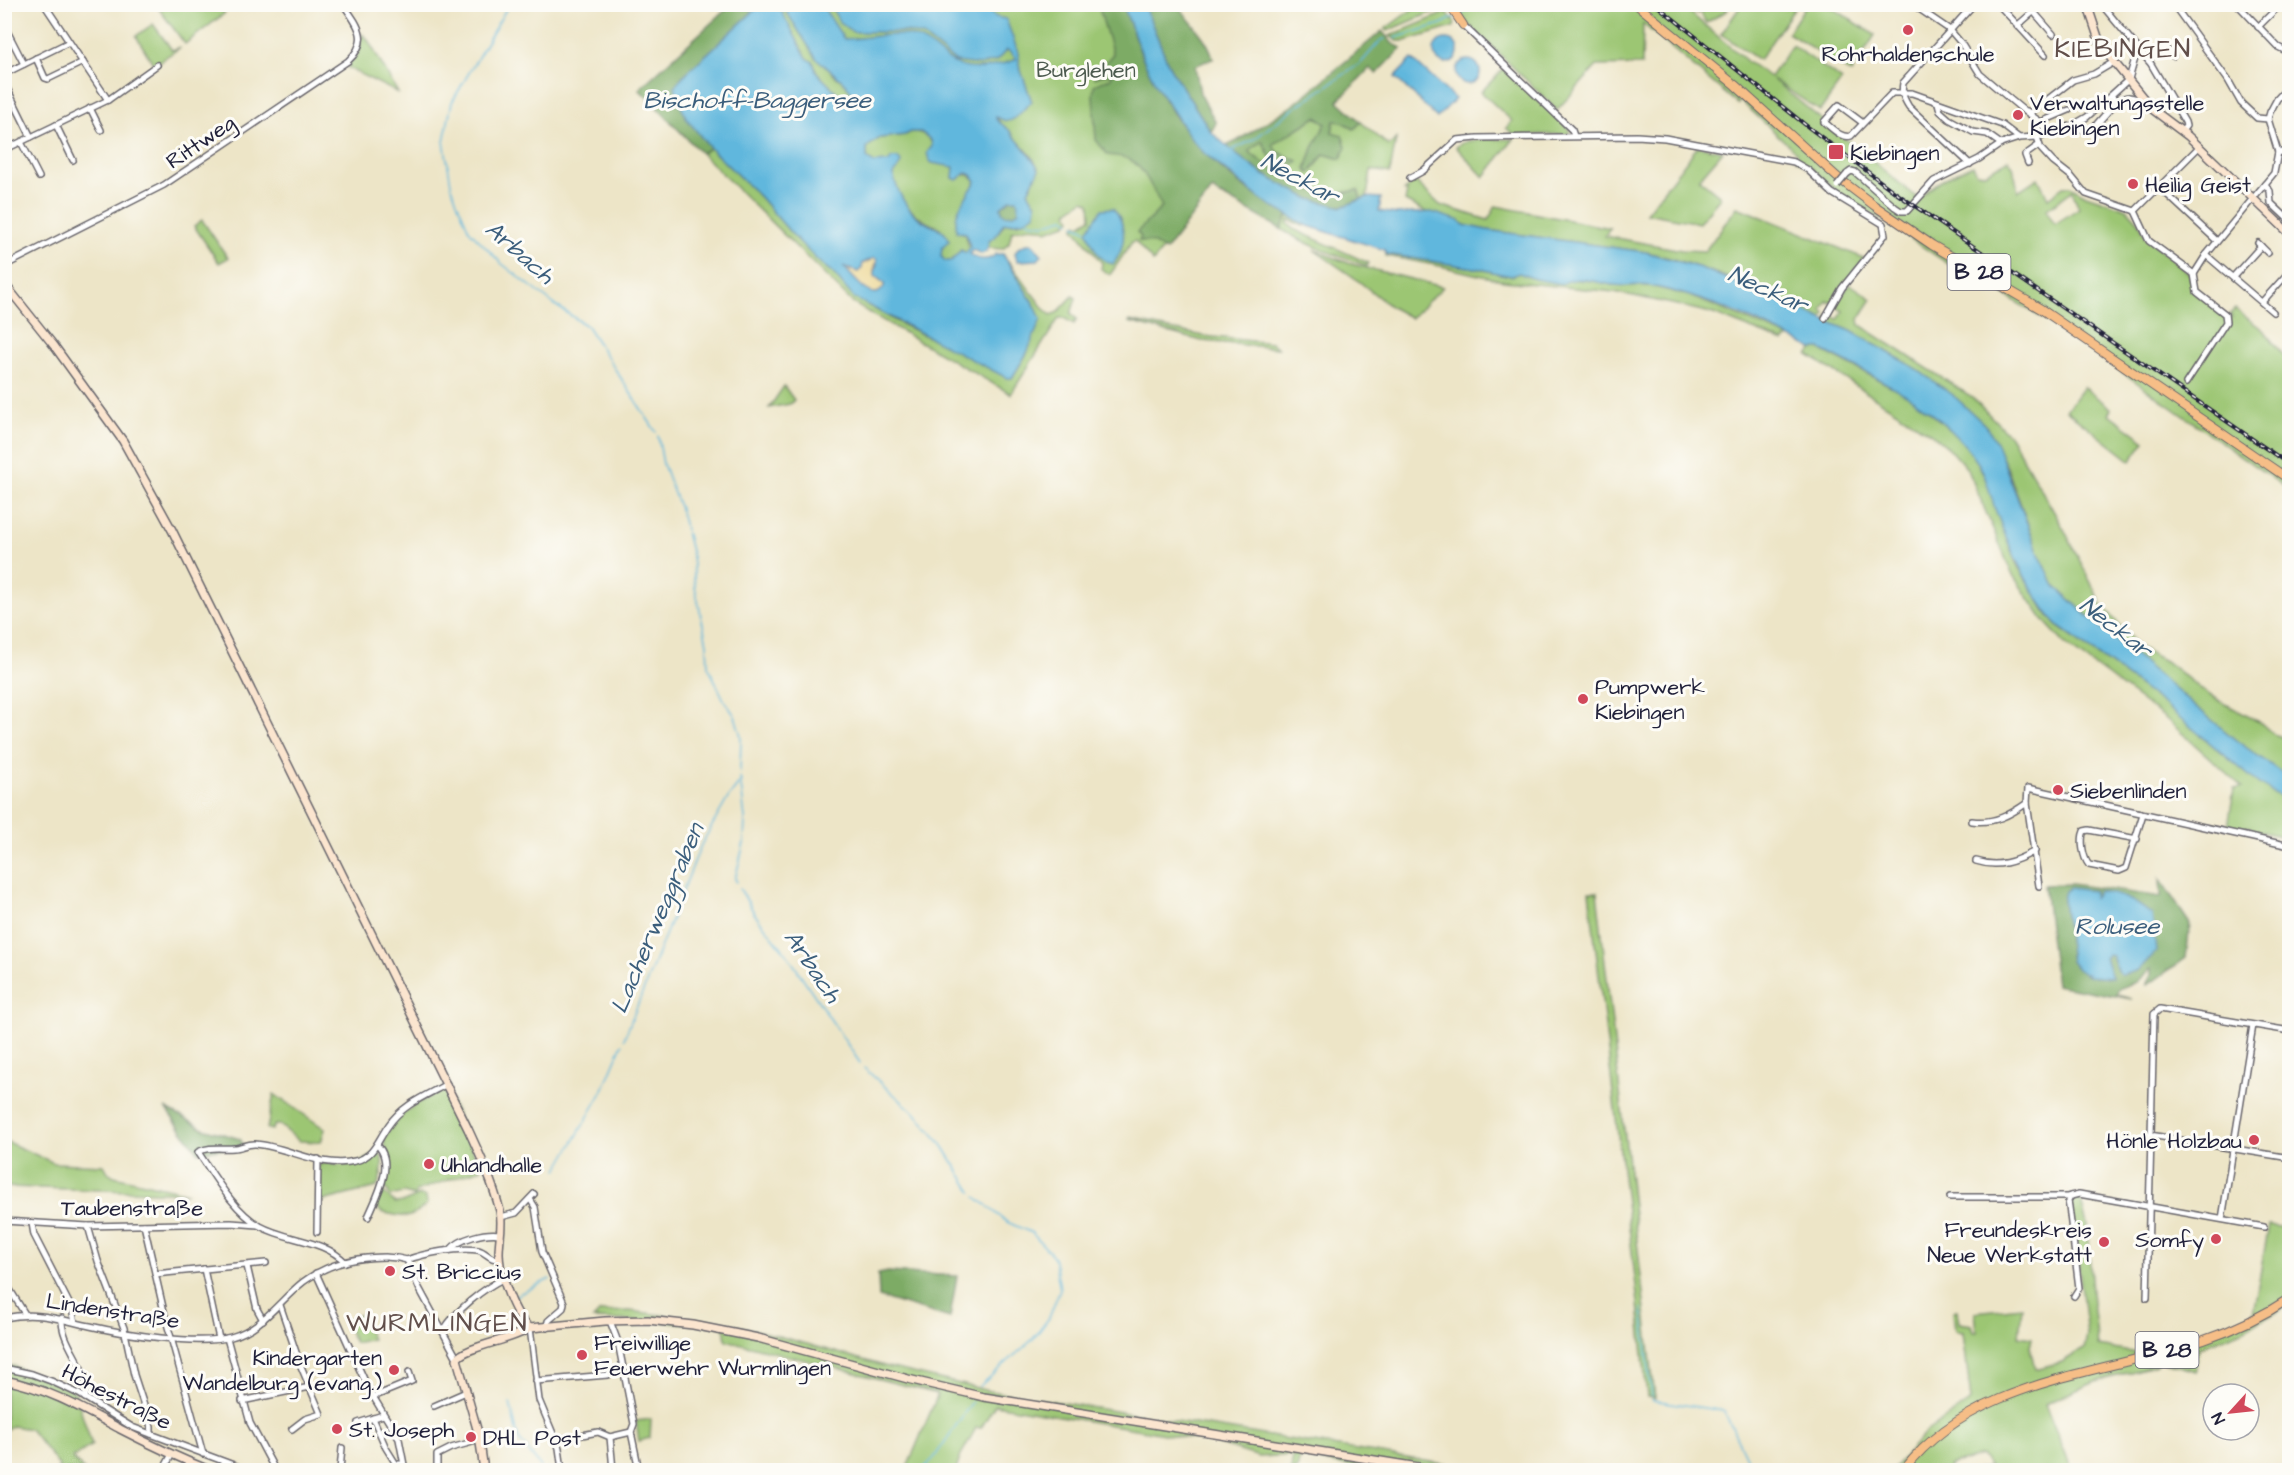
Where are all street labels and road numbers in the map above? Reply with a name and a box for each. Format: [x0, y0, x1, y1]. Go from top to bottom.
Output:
street label: Rittweg [160, 108, 242, 178]
road number: B 28 [1948, 254, 2010, 290]
street label: Taubenstraße [61, 1193, 203, 1224]
street label: Lindenstraße [44, 1286, 182, 1337]
road number: B 28 [2136, 1332, 2198, 1368]
street label: Höhestraße [56, 1356, 177, 1438]

